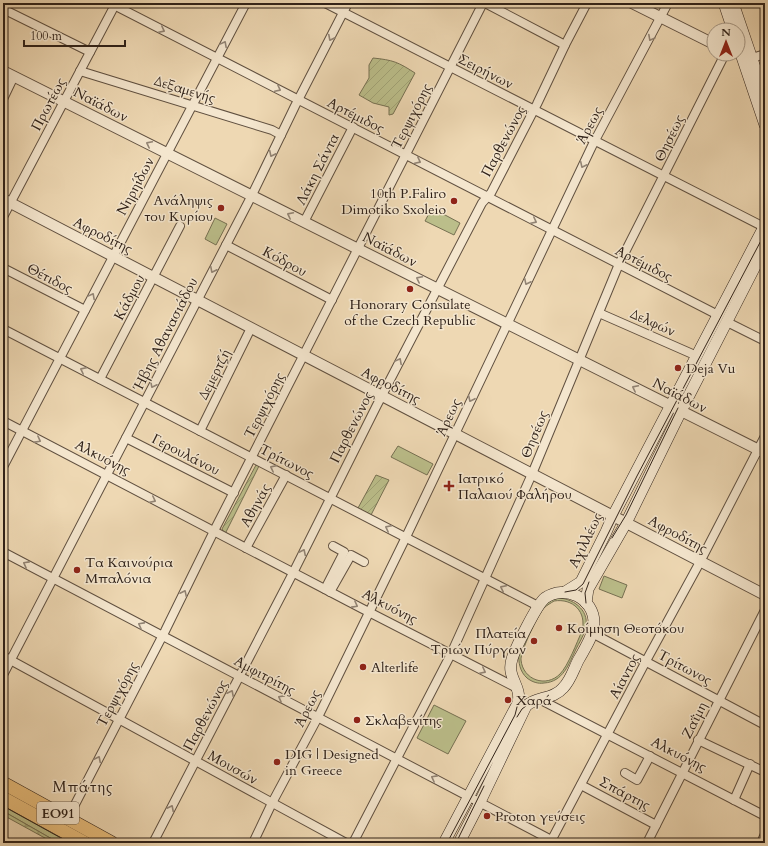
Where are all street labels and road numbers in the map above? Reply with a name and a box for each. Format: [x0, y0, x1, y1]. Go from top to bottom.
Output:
street label: Σειρήνων [455, 49, 517, 93]
street label: Δεξαμενής [152, 71, 218, 108]
street label: Πρωτέως [27, 74, 70, 134]
street label: Τερψιχόρης [387, 80, 436, 152]
street label: Ναϊάδων [70, 83, 131, 126]
street label: Αρτέμιδος [324, 93, 388, 138]
street label: Παρθενώνος [477, 102, 530, 180]
street label: Άρεως [572, 103, 607, 147]
street label: Θησέως [650, 112, 689, 165]
street label: Λάκη Σάντα [291, 130, 344, 208]
street label: Νηρηίδων [112, 154, 159, 219]
street label: Αφροδίτης [70, 212, 136, 258]
street label: Ναϊάδων [359, 228, 420, 271]
street label: Αρτέμιδος [612, 241, 676, 286]
street label: Κόδρου [259, 242, 310, 281]
street label: Θέτιδος [24, 259, 76, 298]
street label: Κάδμου [109, 271, 149, 324]
street label: Ήβης Αθανασιάδου [129, 274, 202, 394]
street label: Δελφών [627, 304, 678, 341]
street label: Δεμερτζή [193, 345, 235, 403]
street label: Αφροδίτης [358, 362, 424, 408]
street label: Τερψιχόρης [240, 369, 289, 441]
street label: Ναϊάδων [649, 374, 710, 417]
street label: Παρθενώνος [325, 388, 378, 466]
street label: Άρεως [431, 395, 465, 439]
street label: Θησέως [516, 407, 553, 461]
street label: Γερουλάνου [148, 429, 223, 480]
street label: Αλκυόνης [72, 435, 134, 480]
street label: Τρίτωνος [256, 440, 317, 483]
street label: Αθηνάς [236, 480, 275, 530]
street label: Αχιλλέως [564, 510, 607, 571]
street label: Αφροδίτης [645, 511, 711, 558]
street label: Αλκυόνης [359, 584, 421, 629]
street label: Τρίτωνος [654, 645, 715, 690]
street label: Αίαντος [605, 650, 644, 702]
street label: Αμφιτρίτης [231, 651, 299, 700]
street label: Τερψιχόρης [92, 658, 143, 730]
street label: Παρθενώνος [179, 676, 232, 754]
street label: Άρεως [290, 686, 325, 730]
street label: Ζαΐμη [677, 699, 712, 742]
street label: Αλκυόνης [648, 732, 710, 777]
street label: Μουσών [204, 746, 261, 789]
street label: Σπάρτης [596, 772, 654, 815]
road number: ΕΟ91 [37, 802, 79, 824]

